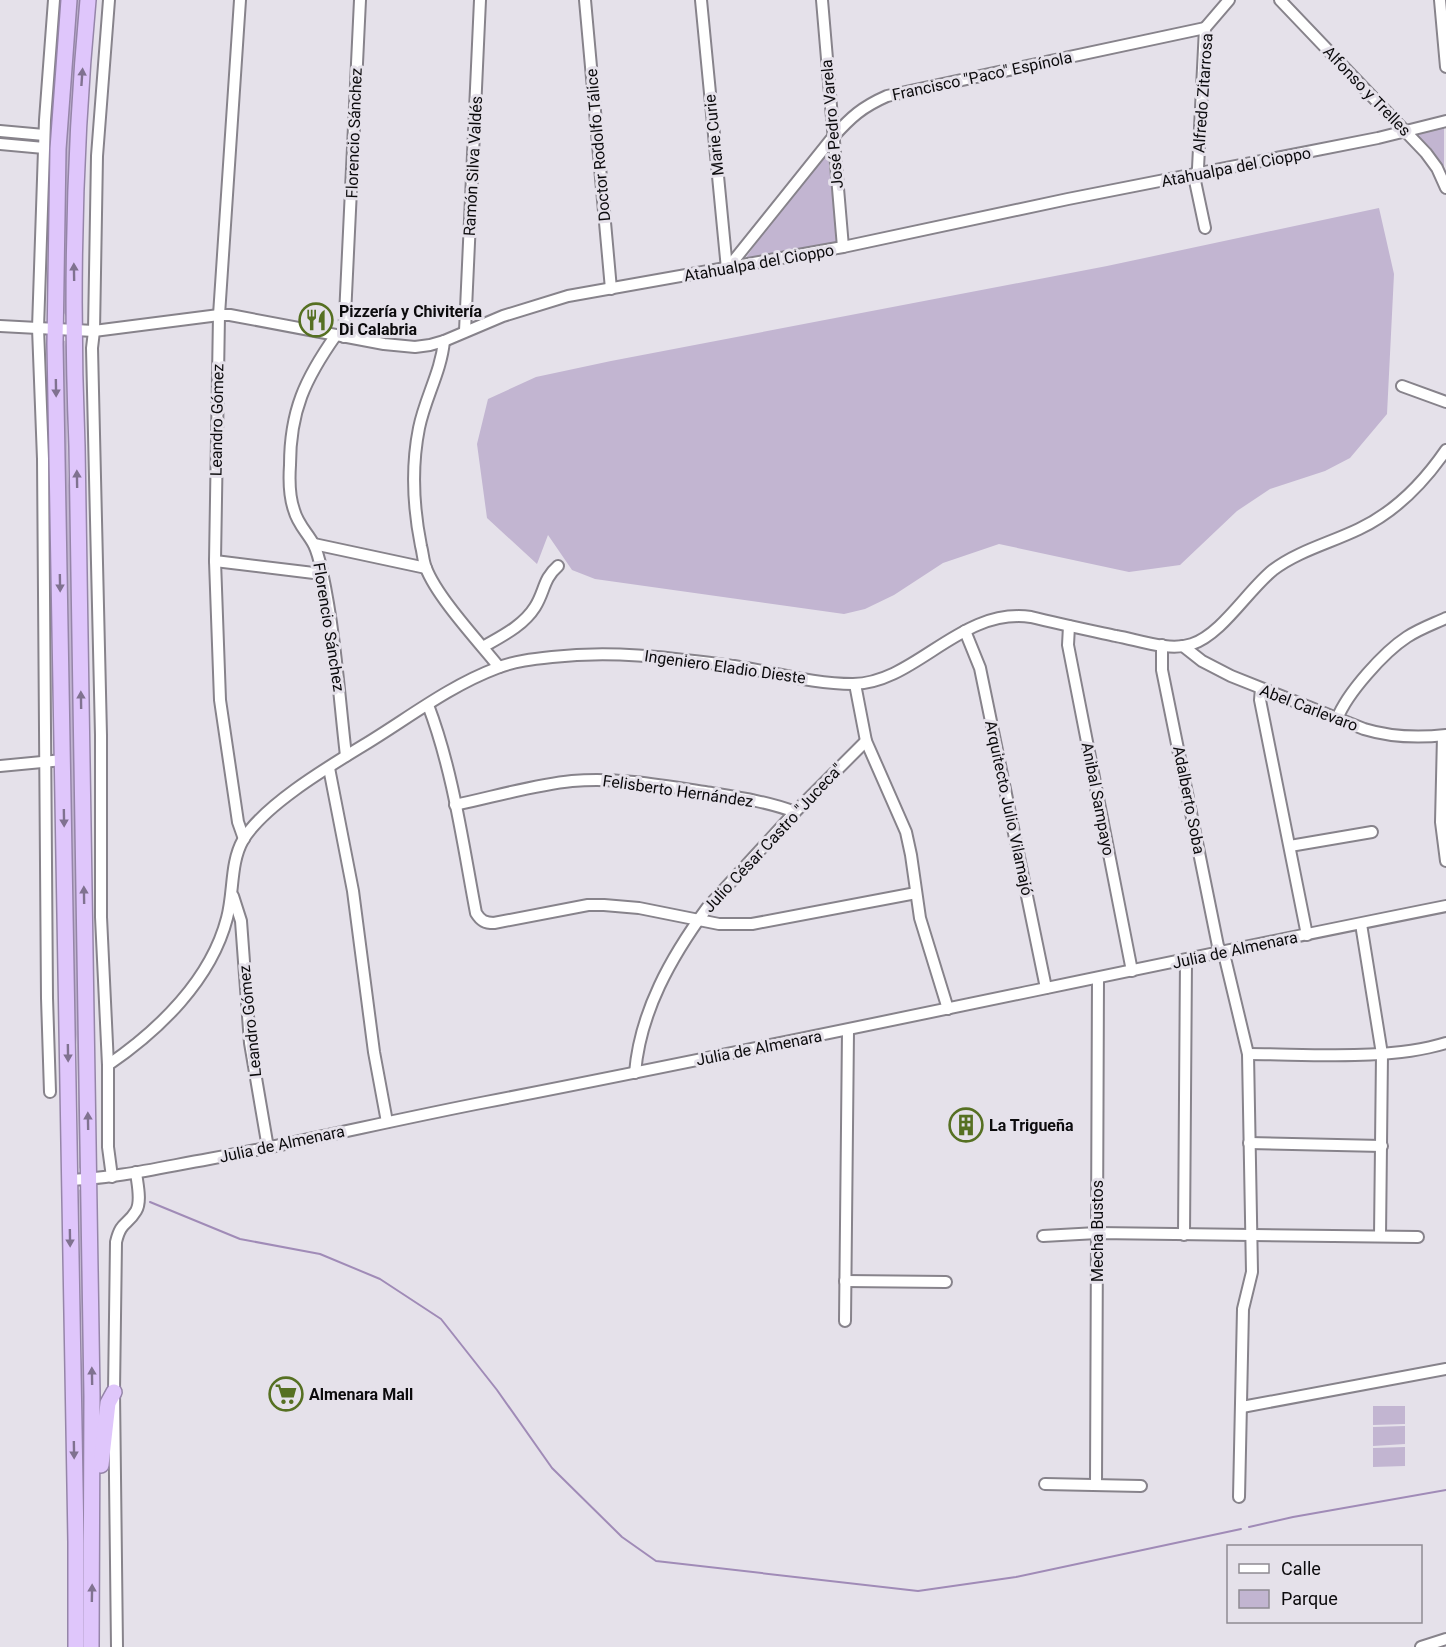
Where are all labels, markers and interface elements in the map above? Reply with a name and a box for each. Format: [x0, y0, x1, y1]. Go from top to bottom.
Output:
street label: Alfredo Zitarrosa [1189, 33, 1217, 153]
street label: Alfonso y Trelles [1319, 42, 1415, 140]
street label: Francisco "Paco" Espínola [890, 48, 1074, 104]
street label: José Pedro Varela [817, 59, 847, 189]
street label: Florencio Sánchez [342, 67, 366, 199]
one-way arrow [77, 68, 86, 87]
street label: Doctor Rodolfo Tálice [582, 68, 614, 222]
street label: Marie Curie [700, 93, 728, 177]
street label: Ramón Silva Valdés [460, 95, 486, 237]
street label: Atahualpa del Cioppo [1160, 143, 1312, 191]
street label: Atahualpa del Cioppo [682, 240, 836, 286]
one-way arrow [69, 263, 79, 282]
restaurant icon: Pizzería y Chivitería Di Calabria [298, 302, 334, 338]
place label: Pizzería y Chivitería Di Calabria [339, 302, 482, 339]
street label: Leandro Gómez [207, 364, 227, 476]
one-way arrow [51, 378, 61, 397]
one-way arrow [73, 470, 82, 489]
street label: Florencio Sánchez [309, 561, 349, 693]
one-way arrow [55, 573, 65, 592]
street label: Ingeniero Eladio Dieste [643, 646, 807, 688]
street label: Abel Carlevaro [1257, 681, 1361, 735]
one-way arrow [76, 690, 86, 709]
street label: Arquitecto Julio Vilamajó [981, 719, 1037, 897]
street label: Anibal Sampayo [1078, 741, 1118, 857]
street label: Adalberto Soba [1169, 744, 1209, 856]
street label: Julio César Castro "Juceca" [699, 760, 847, 916]
street label: Felisberto Hernández [602, 771, 755, 811]
one-way arrow [59, 809, 69, 828]
one-way arrow [79, 885, 89, 904]
street label: Julia de Almenara [1171, 927, 1299, 973]
street label: Leandro Gómez [235, 964, 265, 1078]
street label: Julia de Almenara [694, 1026, 824, 1070]
one-way arrow [63, 1044, 72, 1063]
building icon: La Trigueña [948, 1107, 984, 1143]
one-way arrow [83, 1111, 93, 1130]
place label: La Trigueña [989, 1116, 1074, 1135]
street label: Julia de Almenara [218, 1121, 346, 1167]
street label: Mecha Bustos [1088, 1180, 1107, 1282]
one-way arrow [66, 1229, 75, 1248]
one-way arrow [87, 1366, 97, 1385]
supermarket icon: Almenara Mall [268, 1376, 304, 1412]
place label: Almenara Mall [309, 1385, 413, 1404]
one-way arrow [69, 1441, 79, 1460]
legend [1227, 1545, 1422, 1623]
text: Calle [1281, 1558, 1321, 1579]
one-way arrow [87, 1584, 97, 1603]
text: Parque [1281, 1588, 1338, 1609]

